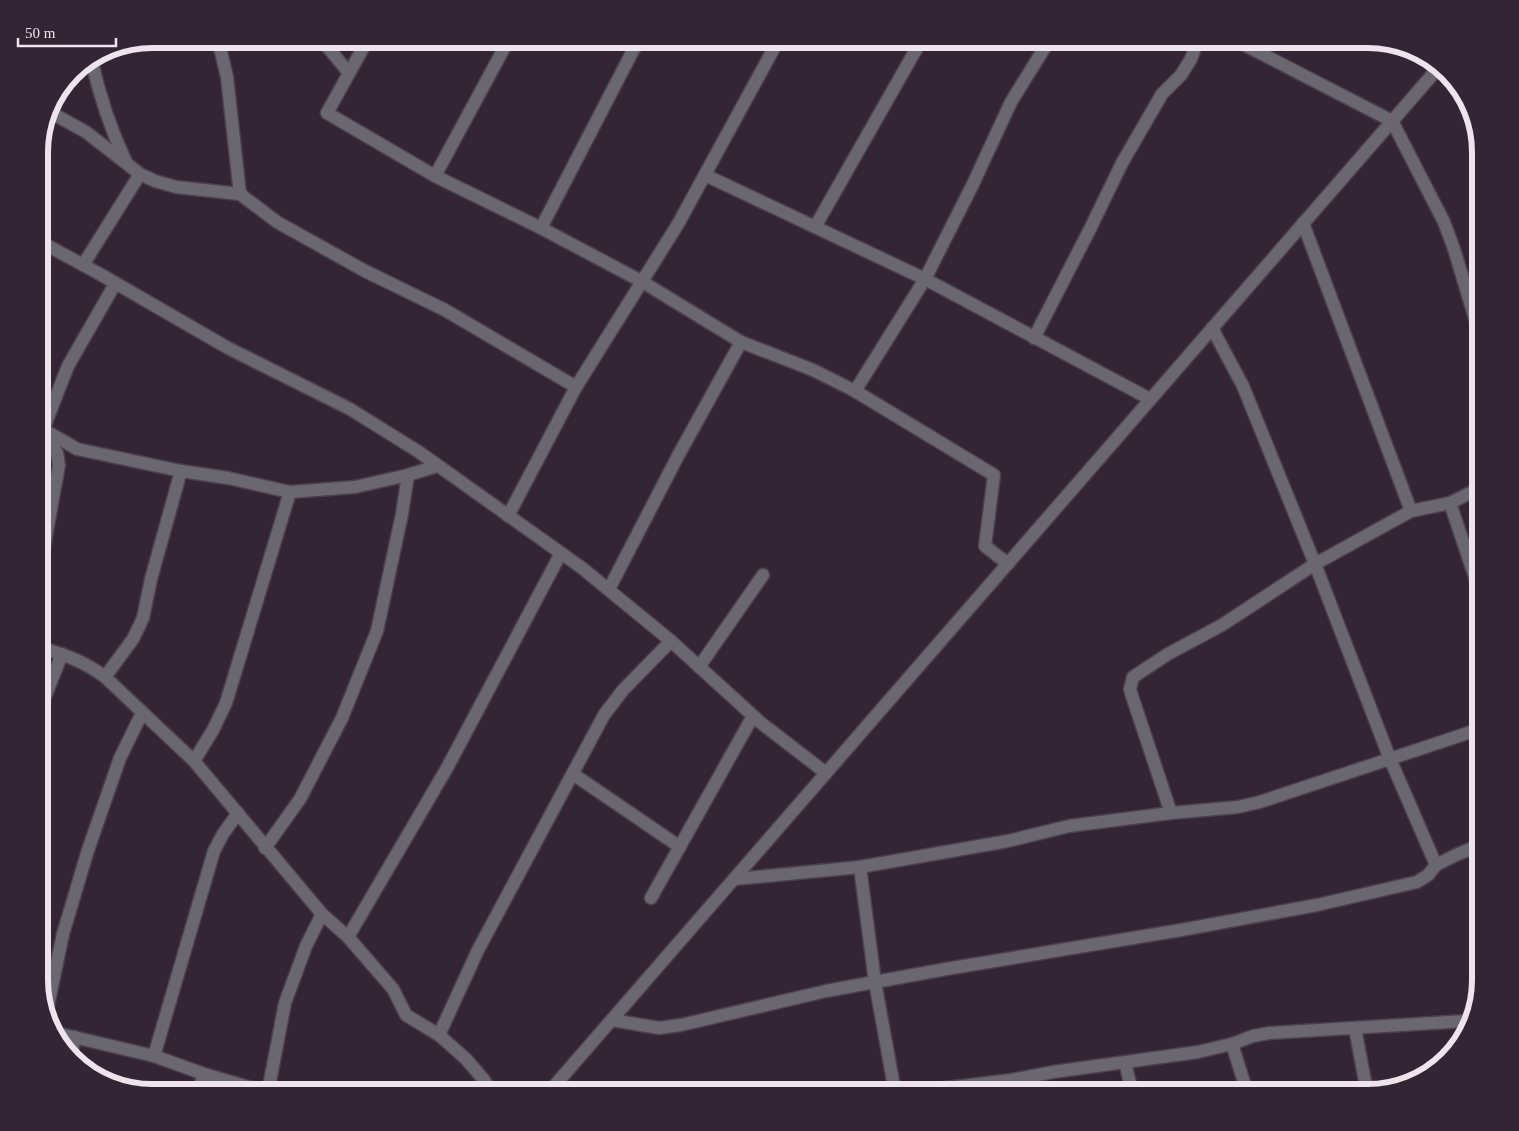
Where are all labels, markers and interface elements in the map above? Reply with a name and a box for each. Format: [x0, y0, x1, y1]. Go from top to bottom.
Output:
scale bar [18, 15, 115, 47]
text: 50 m [25, 25, 56, 41]

